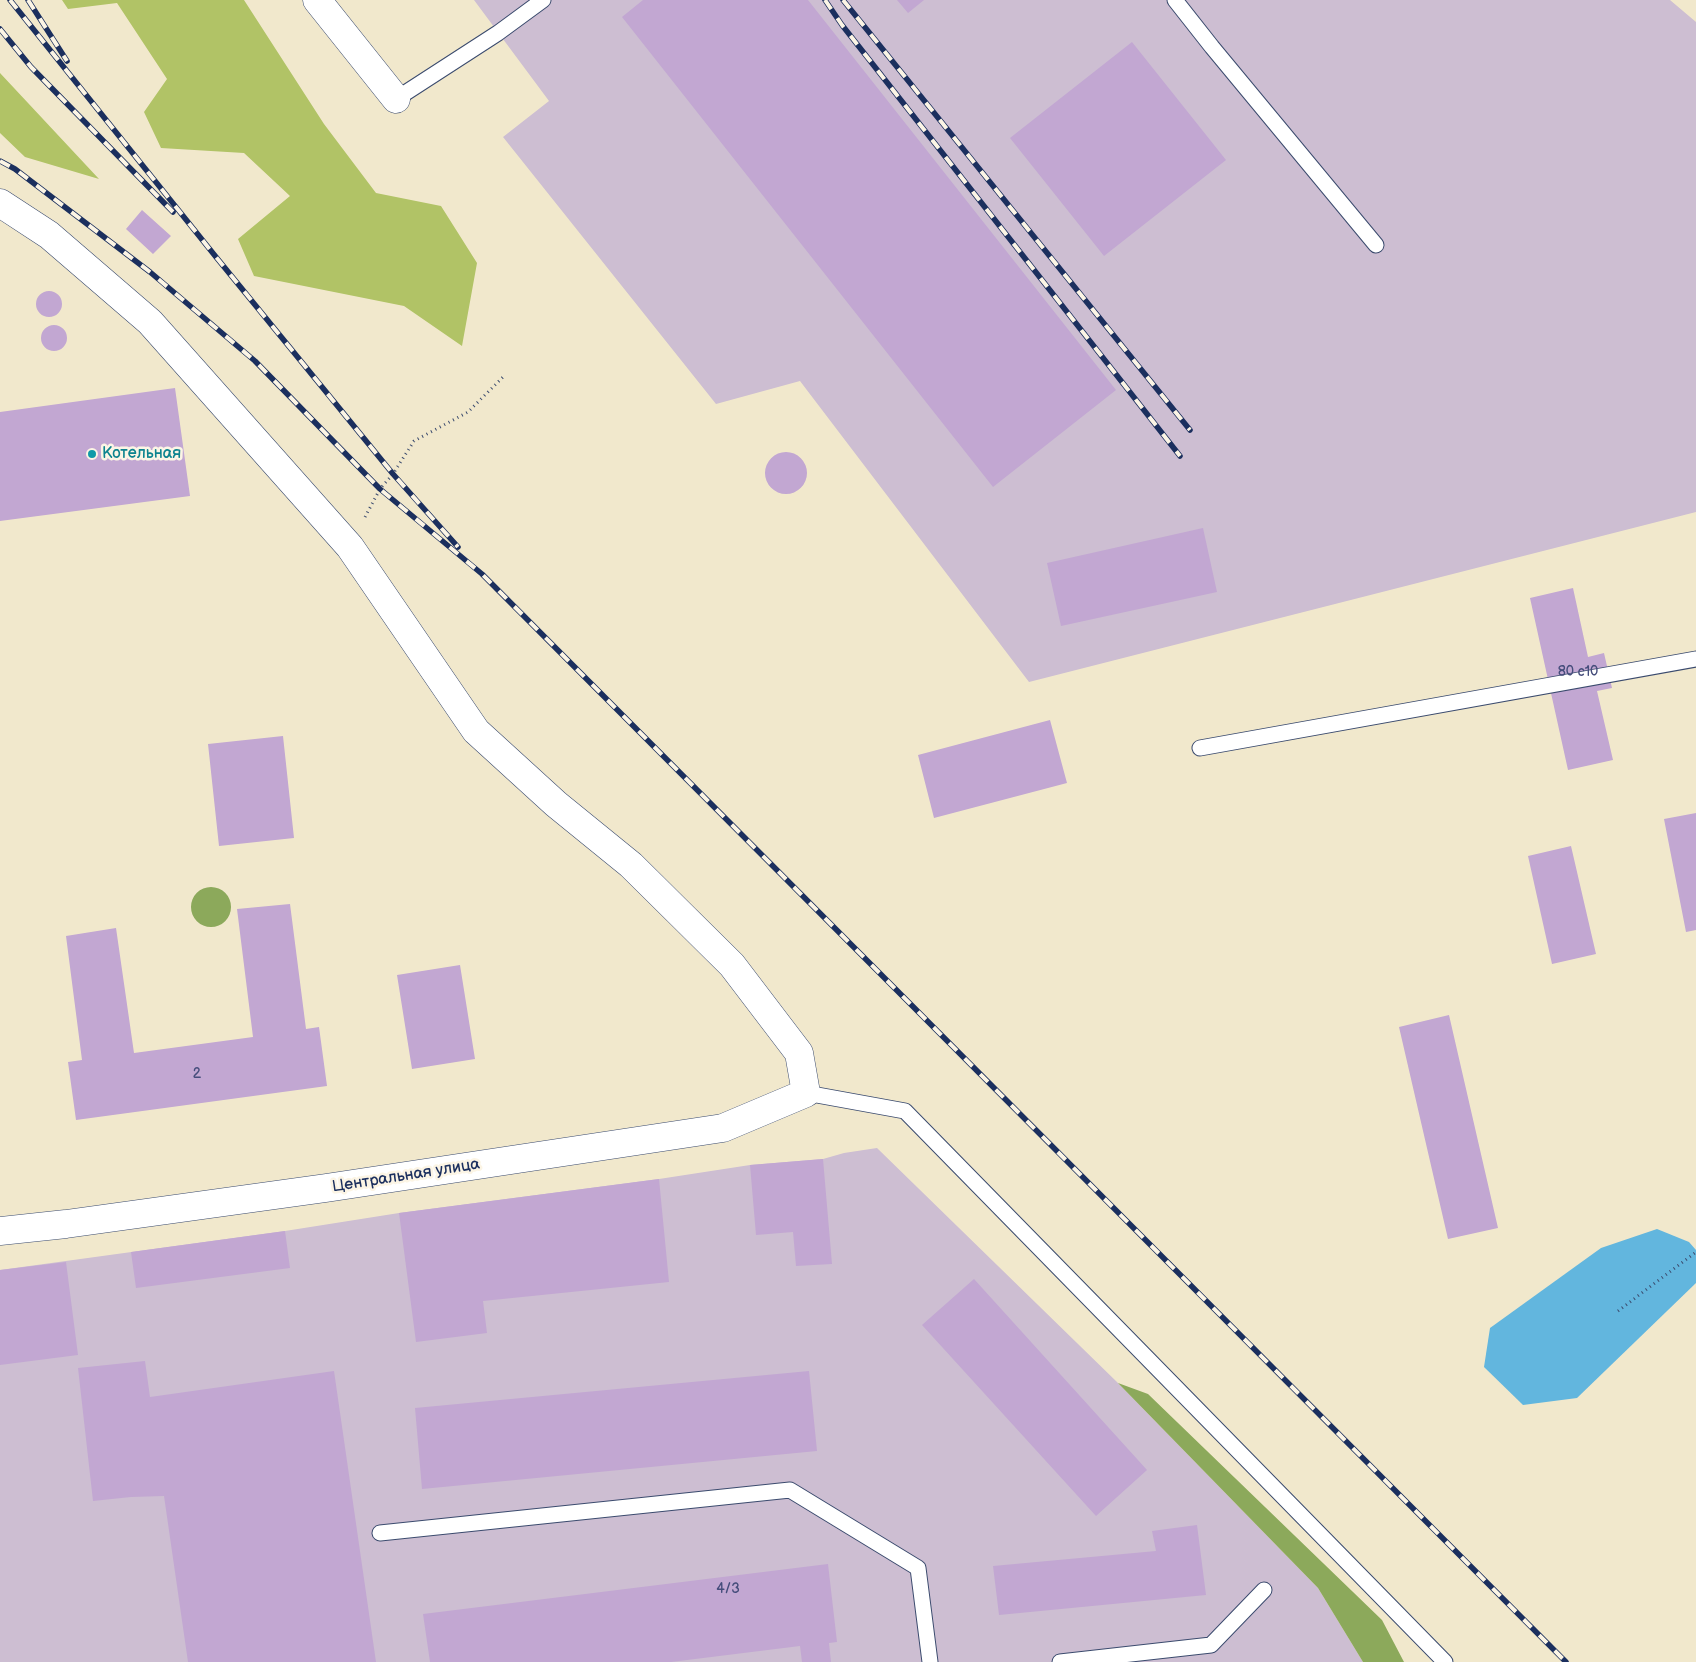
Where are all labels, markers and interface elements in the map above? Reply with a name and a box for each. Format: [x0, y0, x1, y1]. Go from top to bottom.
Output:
place label: Котельная [102, 444, 181, 464]
marker: Котельная [86, 448, 98, 460]
house number: 80 с10 [1558, 664, 1598, 680]
house number: 2 [193, 1066, 201, 1082]
street label: Центральная улица [331, 1155, 481, 1197]
house number: 4/3 [716, 1581, 740, 1597]

